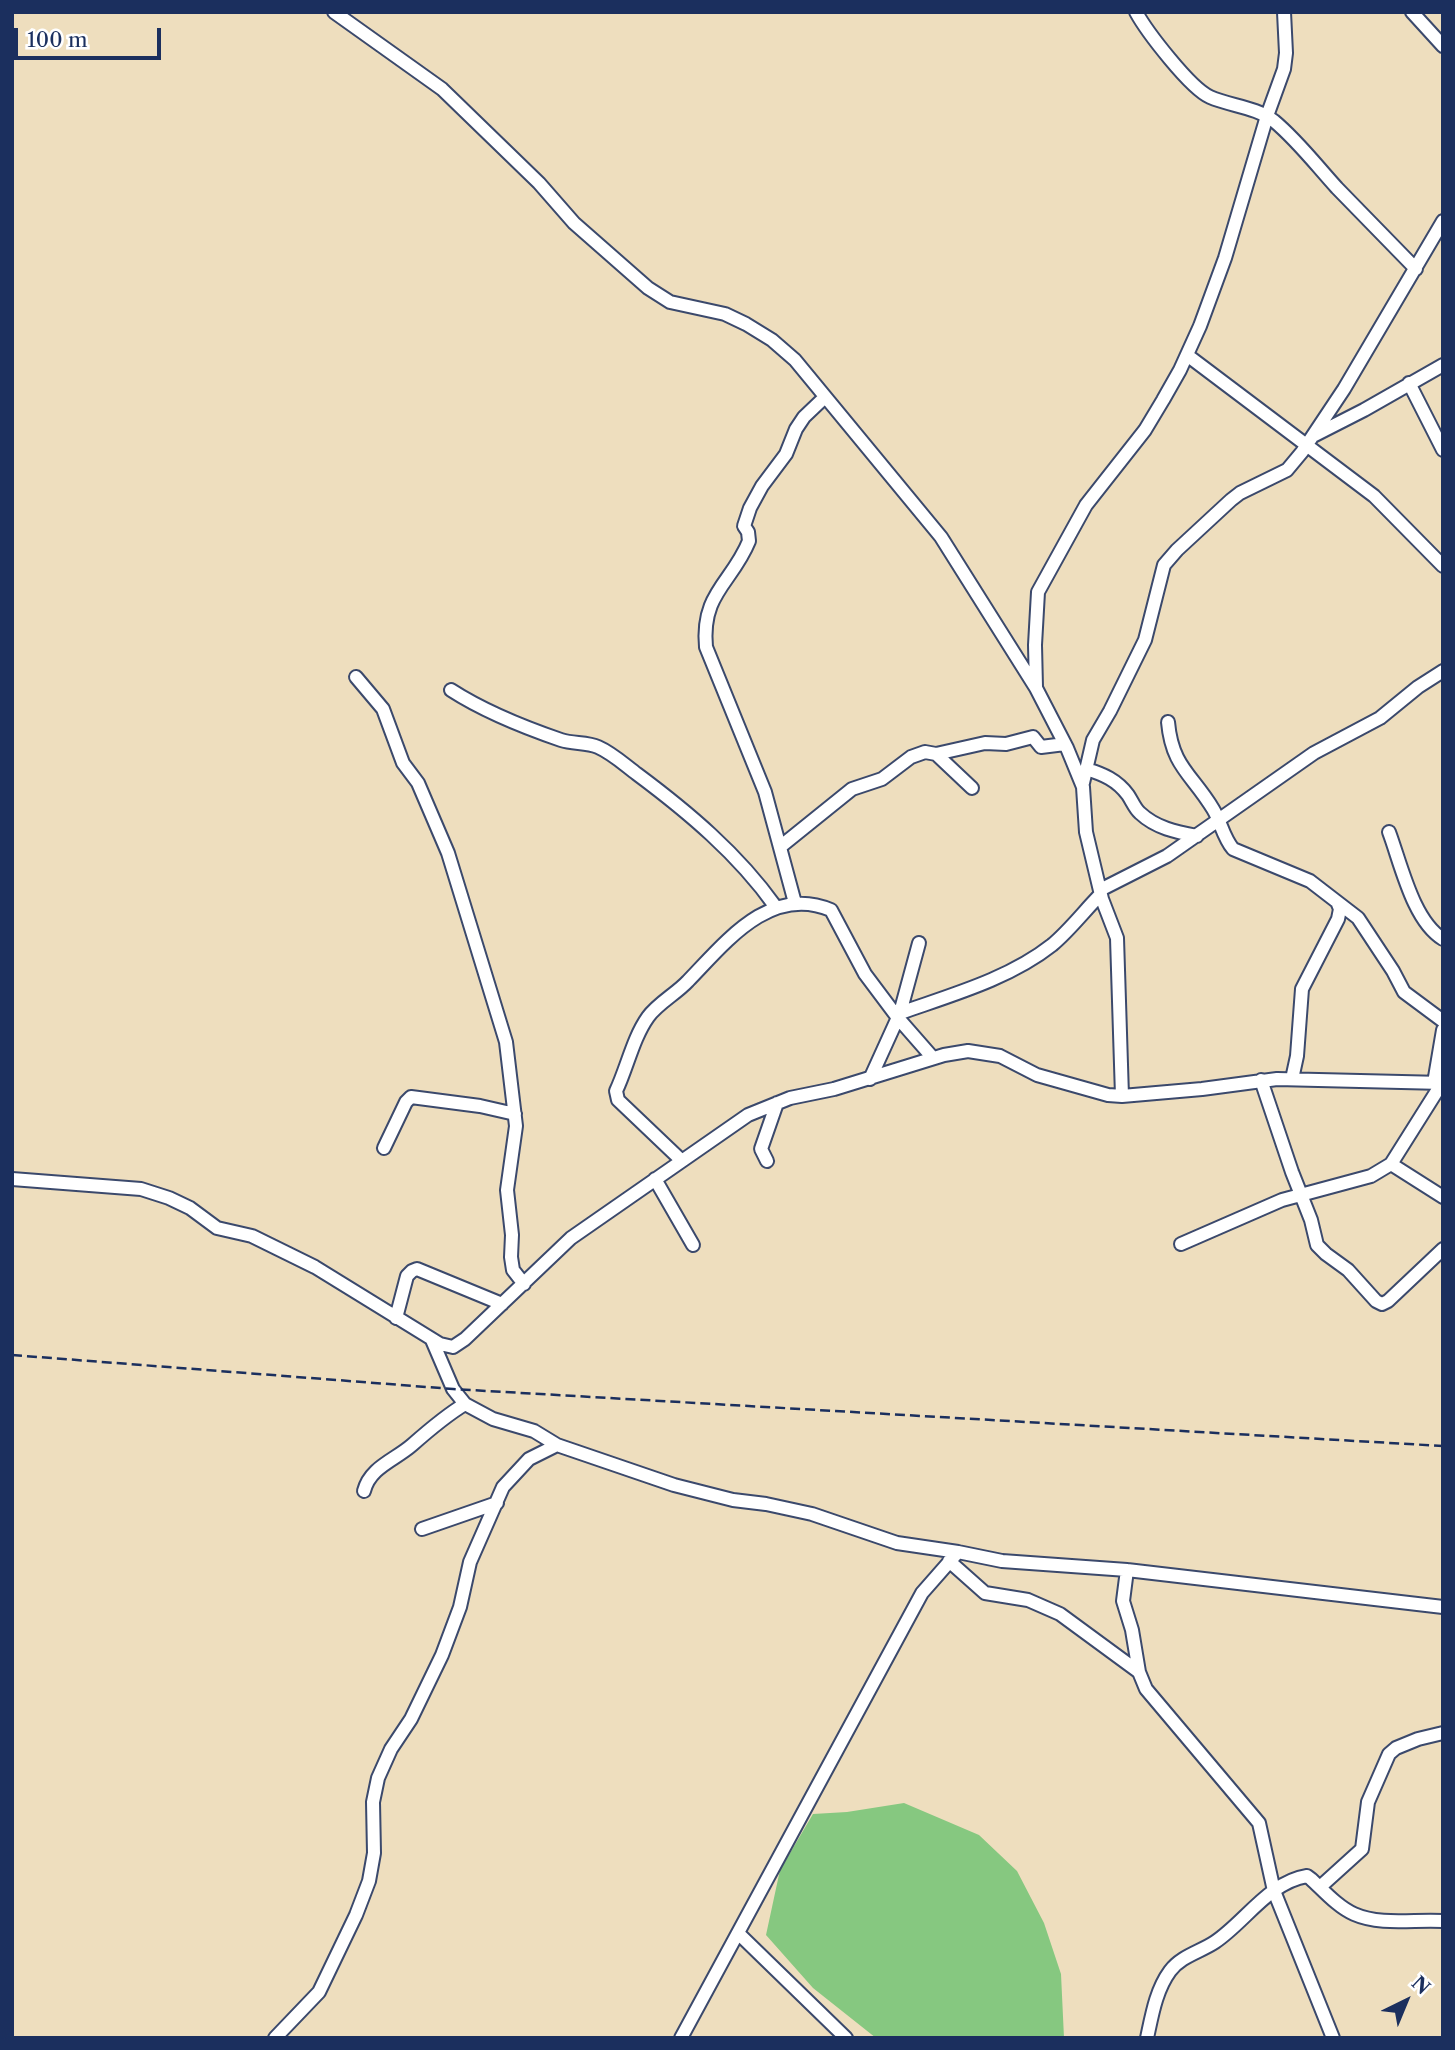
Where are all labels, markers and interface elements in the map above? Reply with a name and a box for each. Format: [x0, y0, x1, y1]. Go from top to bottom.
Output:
scale bar [18, 14, 164, 58]
text: 100 m [27, 27, 88, 52]
north arrow [1371, 1966, 1441, 2036]
text: N [1407, 1971, 1435, 1999]

